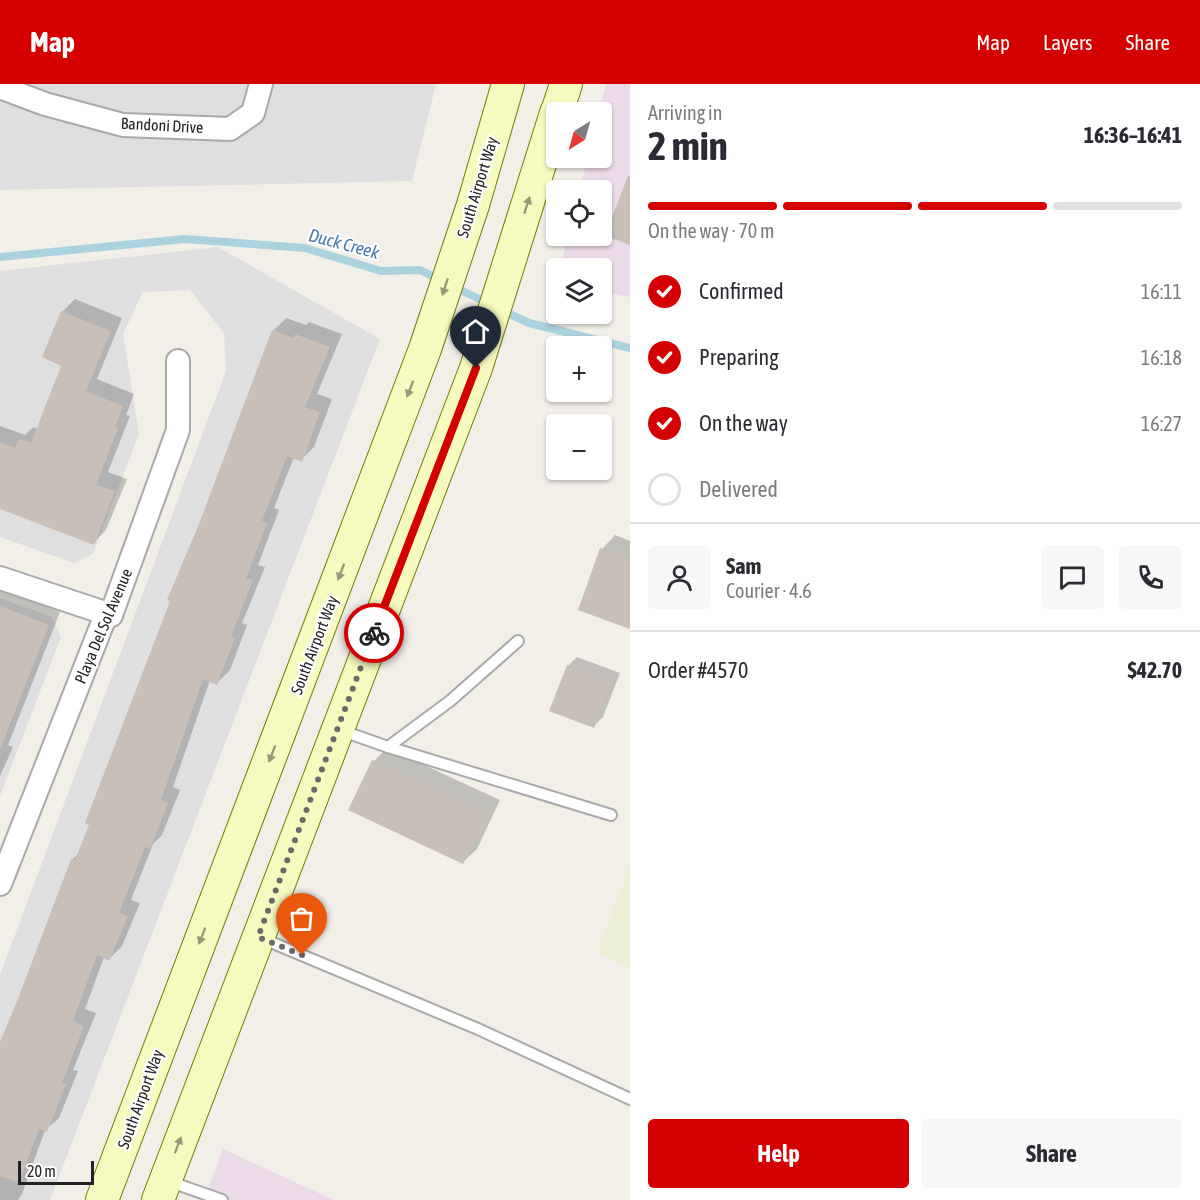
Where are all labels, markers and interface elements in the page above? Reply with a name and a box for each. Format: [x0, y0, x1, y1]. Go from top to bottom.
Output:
text: Map [30, 26, 75, 58]
text: Map [976, 30, 1010, 54]
text: Layers [1043, 30, 1093, 54]
text: Share [1126, 30, 1170, 54]
text: Arriving in [648, 101, 722, 124]
north arrow [546, 102, 612, 168]
map controls [546, 102, 612, 480]
street label: Bandoni Drive [120, 114, 204, 136]
text: 16:36–16:41 [1084, 122, 1182, 148]
text: 2 min [648, 124, 728, 168]
street label: South Airport Way [453, 134, 502, 240]
button: locate [546, 180, 612, 246]
one-way arrow [523, 196, 532, 214]
text: On the way · 70 m [648, 219, 774, 242]
water label: Duck Creek [306, 224, 383, 263]
button: layers [546, 258, 612, 324]
icon: check [648, 275, 681, 308]
one-way arrow [440, 278, 449, 296]
text: Confirmed [699, 278, 784, 304]
text: 16:11 [1141, 280, 1182, 303]
pin [450, 306, 501, 368]
icon: home [459, 315, 492, 348]
button: + [546, 336, 612, 402]
icon: check [648, 341, 681, 374]
text: Preparing [699, 344, 779, 370]
text: 16:18 [1141, 346, 1182, 369]
one-way arrow [405, 381, 415, 399]
icon: check [648, 407, 681, 440]
text: On the way [699, 410, 788, 436]
text: 16:27 [1141, 412, 1182, 435]
button: − [546, 414, 612, 480]
text: Delivered [699, 476, 778, 502]
button: person [648, 546, 711, 609]
button: chat [1041, 546, 1104, 609]
button: phone [1119, 546, 1182, 609]
text: Sam [726, 553, 761, 579]
one-way arrow [336, 563, 346, 581]
street label: Playa Del Sol Avenue [71, 566, 136, 687]
text: Courier · 4.6 [726, 579, 812, 602]
street label: South Airport Way [287, 593, 342, 697]
courier [344, 603, 404, 663]
icon: bike [358, 617, 391, 650]
text: Order #4570 [648, 657, 748, 683]
text: $42.70 [1127, 657, 1182, 683]
one-way arrow [267, 746, 277, 764]
pin [276, 893, 327, 955]
icon: bag [285, 902, 318, 935]
one-way arrow [196, 927, 206, 945]
street label: South Airport Way [114, 1046, 167, 1151]
button: Help [648, 1119, 909, 1188]
button: Share [921, 1119, 1182, 1188]
one-way arrow [174, 1136, 184, 1154]
scale bar [18, 1158, 94, 1186]
text: 20 m [27, 1162, 56, 1180]

